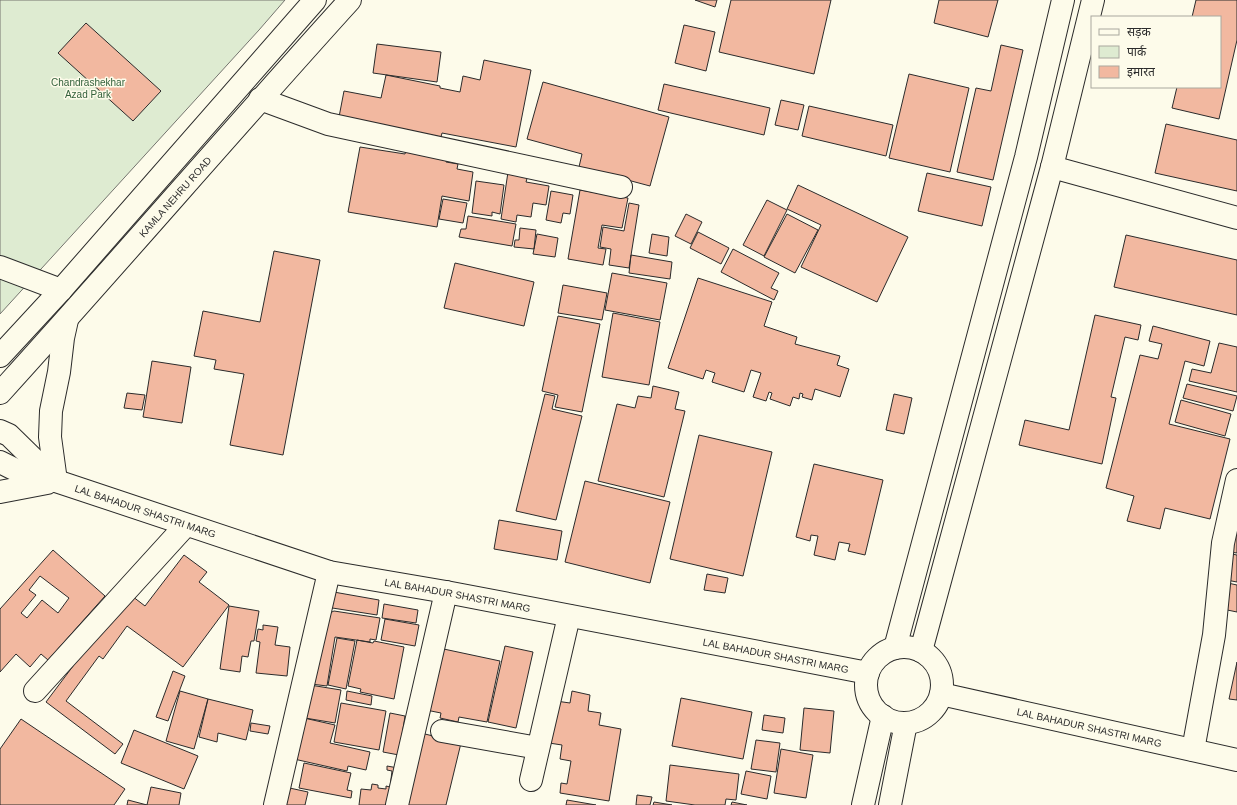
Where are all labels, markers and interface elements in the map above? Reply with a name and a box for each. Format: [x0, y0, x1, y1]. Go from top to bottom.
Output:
legend [1091, 16, 1221, 88]
text: सड़क [1127, 25, 1152, 39]
text: पार्क [1127, 45, 1147, 59]
text: इमारत [1127, 65, 1156, 79]
park label: Chandrashekhar Azad Park [51, 77, 126, 100]
street label: KAMLA NEHRU ROAD [137, 154, 213, 239]
street label: LAL BAHADUR SHASTRI MARG [73, 482, 218, 540]
street label: LAL BAHADUR SHASTRI MARG [384, 576, 532, 614]
street label: LAL BAHADUR SHASTRI MARG [702, 636, 850, 675]
street label: LAL BAHADUR SHASTRI MARG [1016, 706, 1163, 749]

